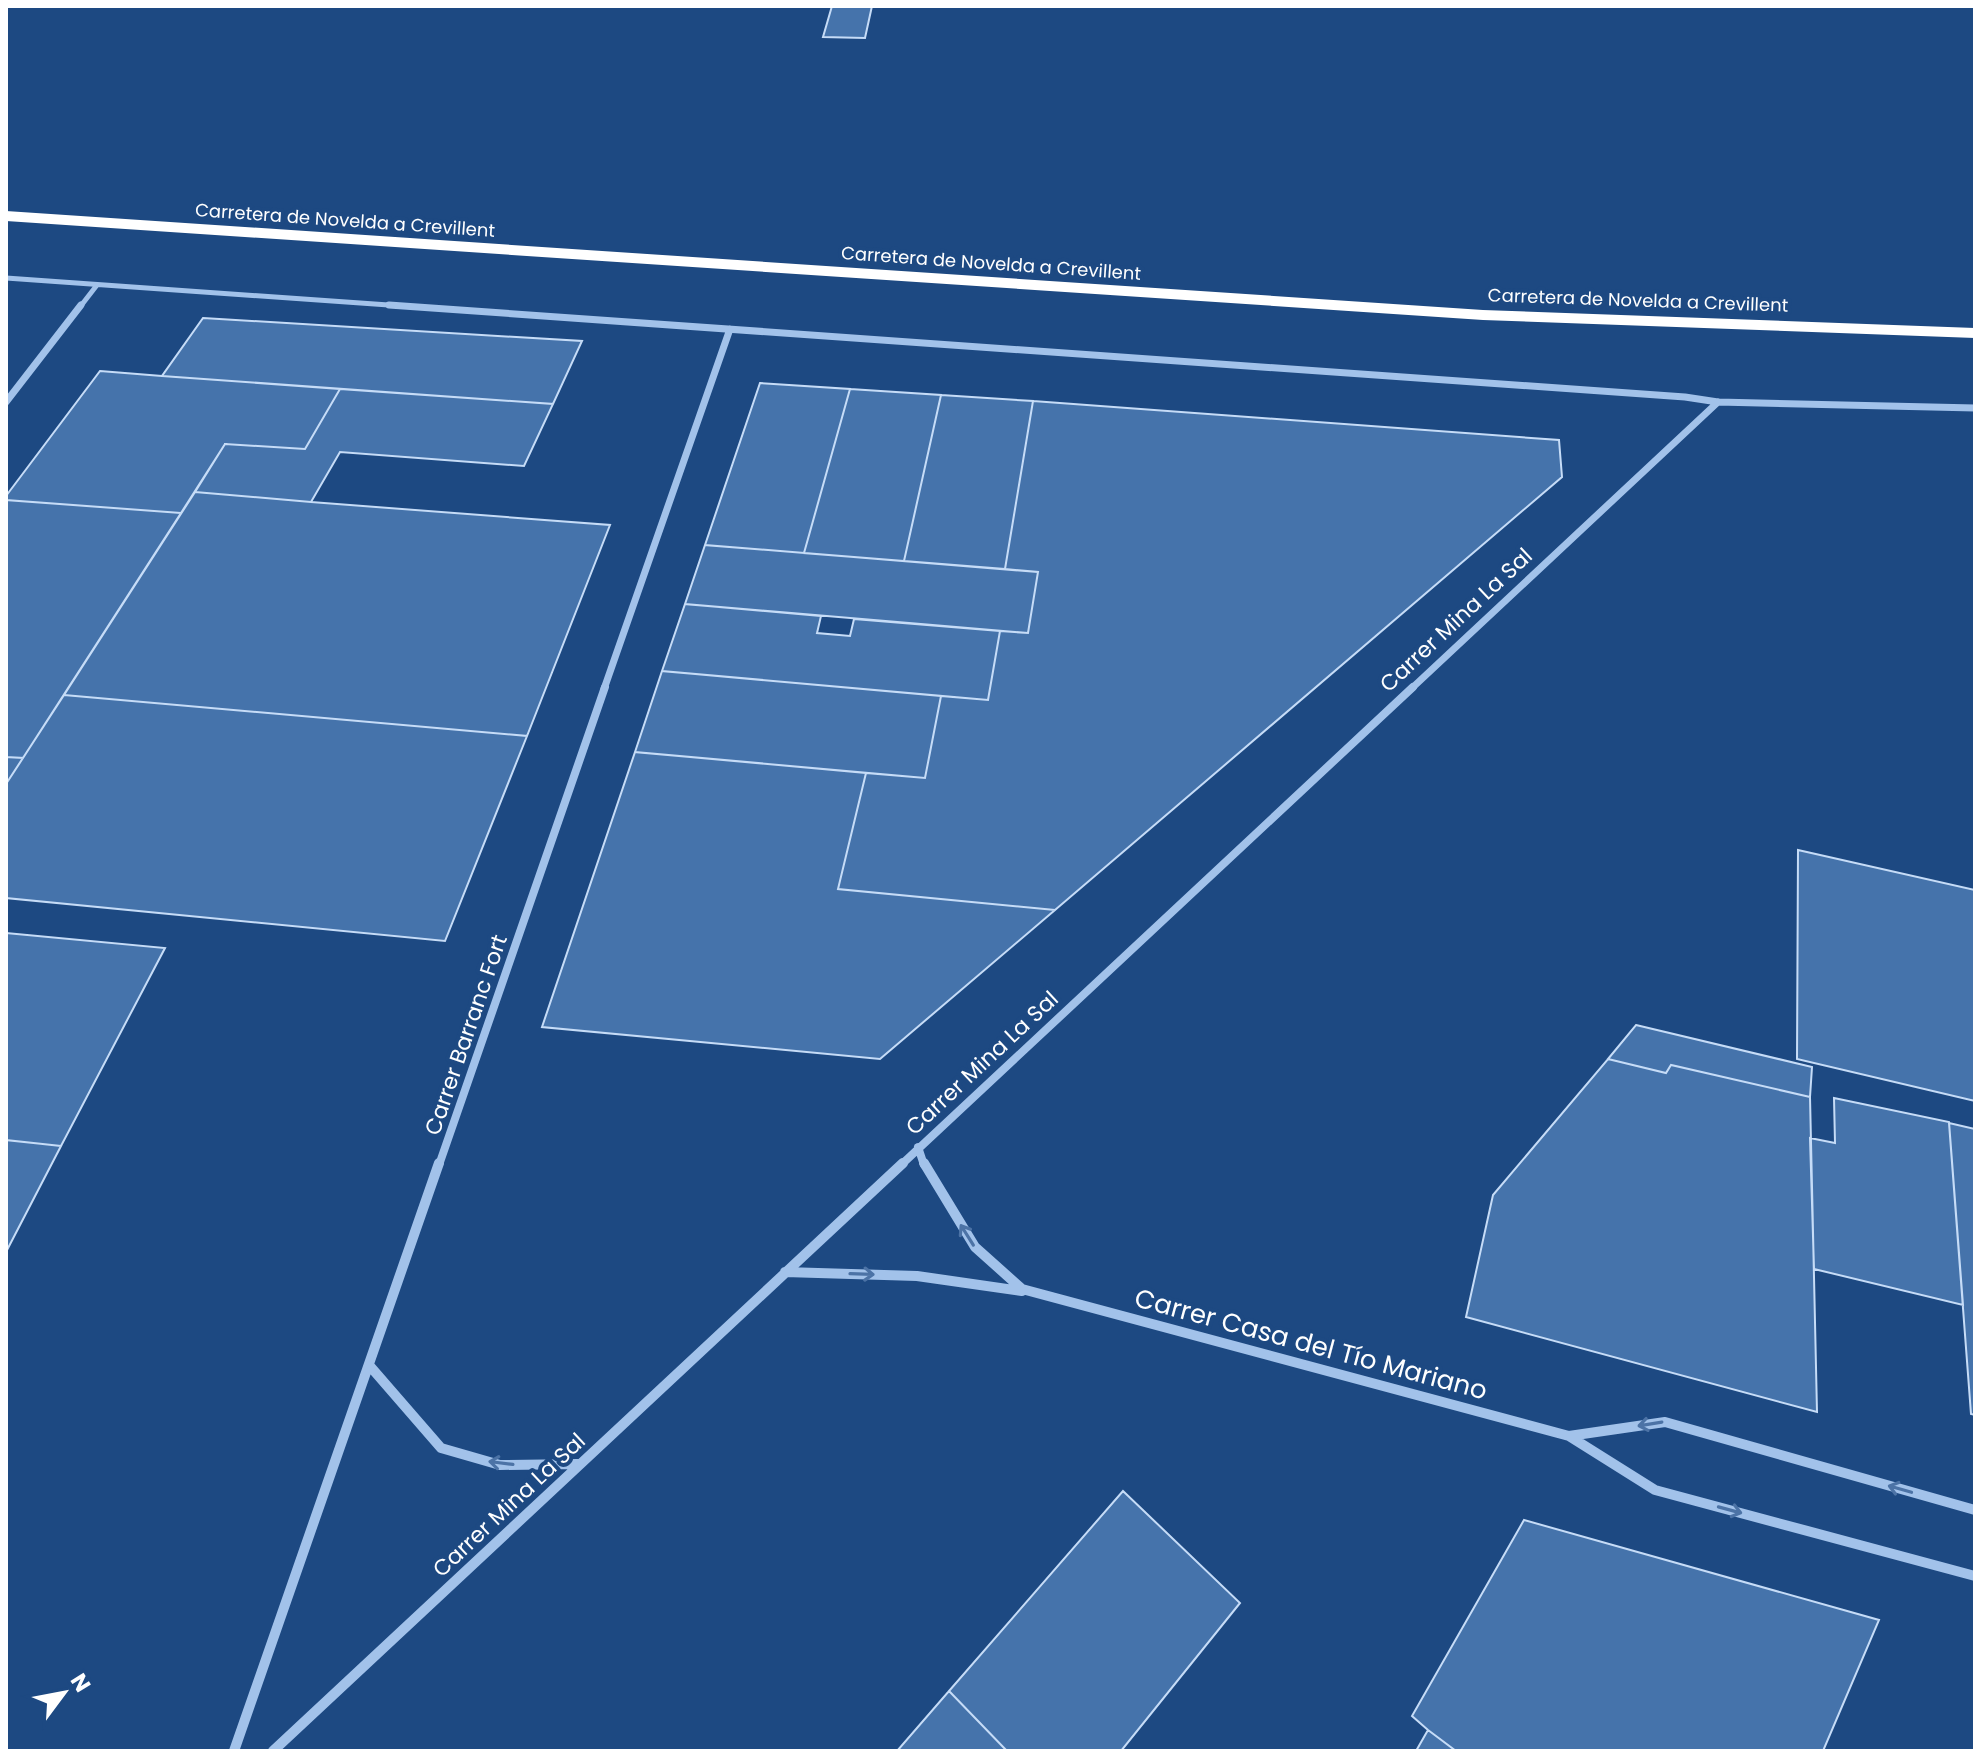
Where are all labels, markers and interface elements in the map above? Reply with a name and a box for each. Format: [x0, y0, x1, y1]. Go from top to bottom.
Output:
street label: Carretera de Novelda a Crevillent [194, 197, 496, 243]
street label: Carretera de Novelda a Crevillent [840, 240, 1142, 286]
street label: Carretera de Novelda a Crevillent [1487, 282, 1789, 318]
street label: Carrer Mina La Sal [1373, 541, 1539, 699]
street label: Carrer Barranc Fort [417, 931, 515, 1139]
street label: Carrer Mina La Sal [899, 984, 1065, 1142]
one-way arrow [958, 1224, 974, 1247]
one-way arrow [848, 1266, 875, 1281]
street label: Carrer Casa del Tío Mariano [1131, 1280, 1491, 1408]
one-way arrow [1638, 1417, 1663, 1432]
street label: Carrer Mina La Sal [426, 1426, 592, 1584]
one-way arrow [488, 1456, 515, 1471]
one-way arrow [1888, 1481, 1913, 1495]
one-way arrow [1717, 1503, 1743, 1518]
north arrow [24, 1653, 104, 1733]
text: N [63, 1667, 98, 1698]

